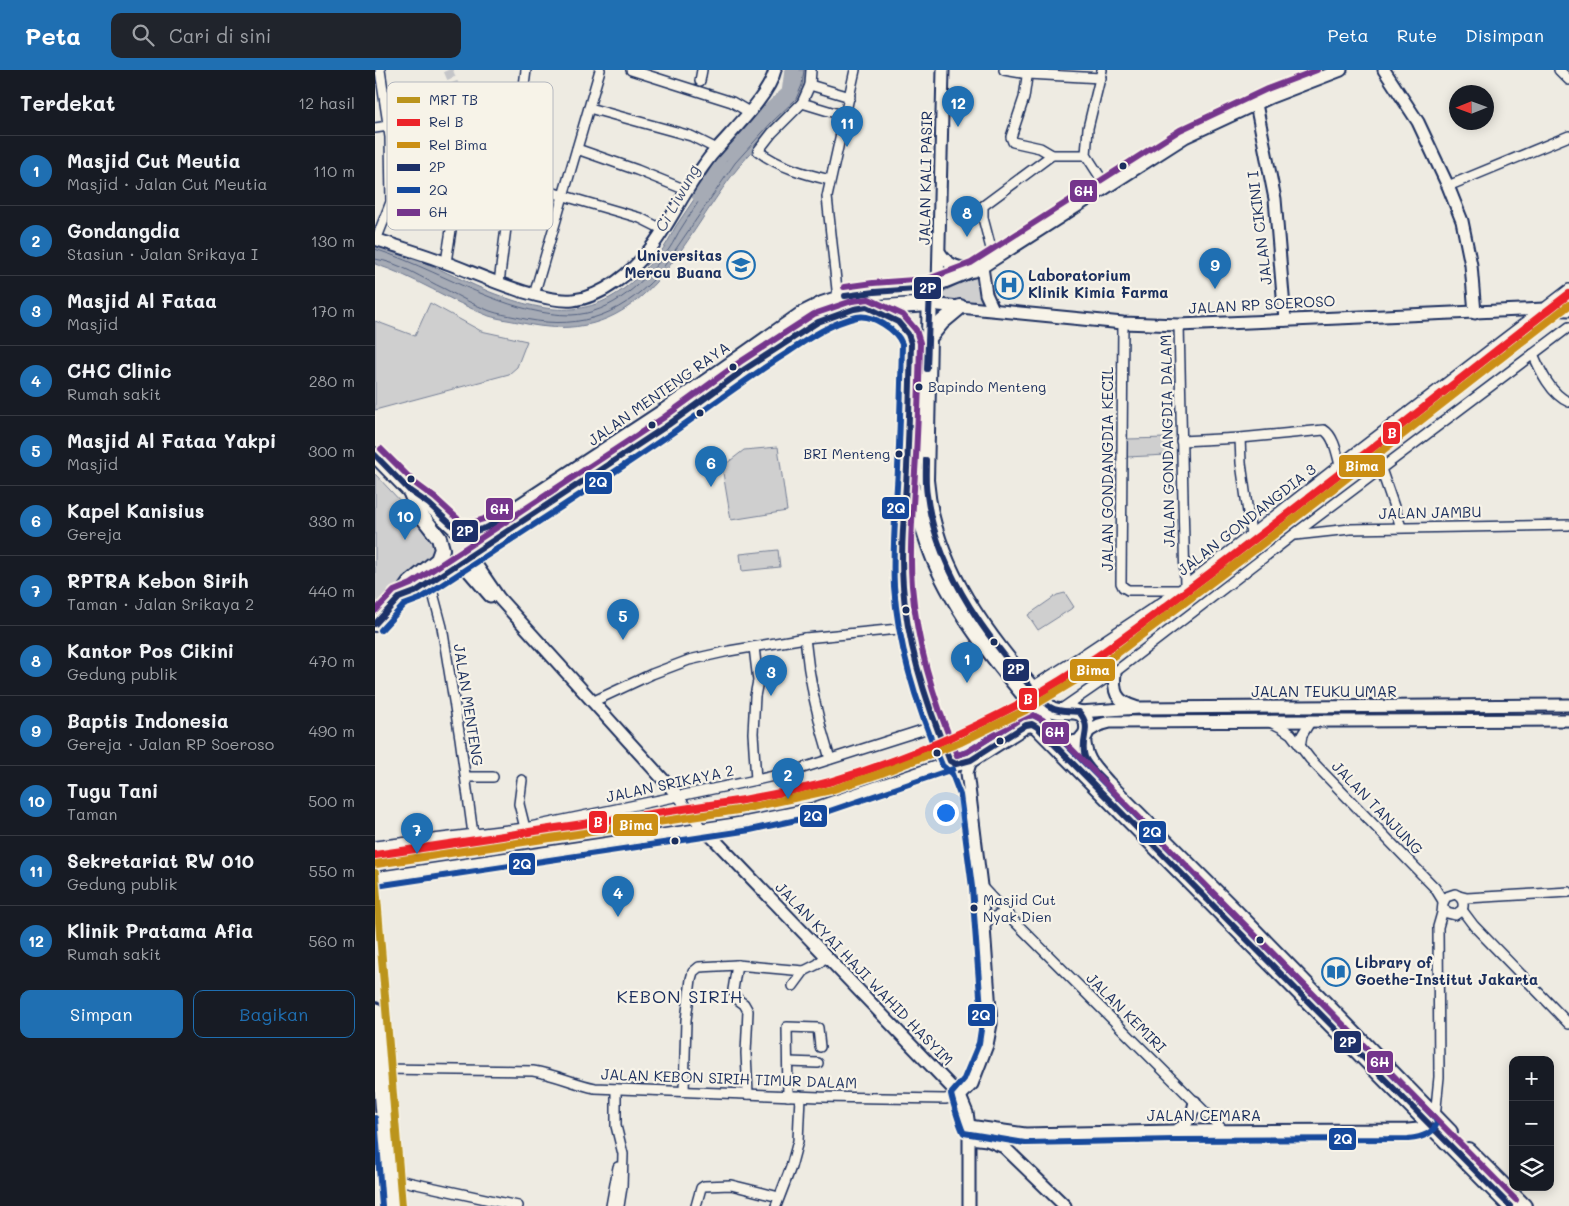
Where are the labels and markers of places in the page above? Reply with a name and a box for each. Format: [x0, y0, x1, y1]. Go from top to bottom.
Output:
pin: 12 [942, 86, 974, 127]
pin: 11 [831, 106, 863, 147]
unlabelled marker [1118, 161, 1128, 171]
pin: 8 [951, 196, 983, 237]
place label: Universitas Mercu Buana [624, 245, 722, 282]
pin: 9 [1199, 248, 1231, 289]
school or university icon: Universitas Mercu Buana [726, 250, 756, 280]
place label: Laboratorium Klinik Kimia Farma [1028, 265, 1168, 302]
hospital icon: Laboratorium Klinik Kimia Farma [994, 270, 1024, 300]
unlabelled marker [728, 362, 738, 372]
place label: Bapindo Menteng [928, 377, 1046, 396]
marker: Bapindo Menteng [914, 382, 924, 392]
unlabelled marker [695, 408, 705, 418]
unlabelled marker [647, 420, 657, 430]
place label: BRI Menteng [803, 444, 890, 463]
pin: 6 [695, 446, 727, 487]
marker: BRI Menteng [894, 449, 904, 459]
unlabelled marker [406, 474, 416, 484]
pin: 10 [389, 499, 421, 540]
pin: 5 [607, 599, 639, 640]
unlabelled marker [901, 605, 911, 615]
unlabelled marker [989, 637, 999, 647]
pin: 1 [951, 642, 983, 683]
pin: 3 [755, 655, 787, 696]
unlabelled marker [995, 736, 1005, 746]
unlabelled marker [932, 748, 942, 758]
pin: 2 [772, 758, 804, 799]
pin: 7 [401, 813, 433, 854]
unlabelled marker [670, 836, 680, 846]
pin: 4 [602, 876, 634, 917]
place label: Masjid Cut Nyak Dien [983, 890, 1056, 926]
marker: Masjid Cut Nyak Dien [969, 903, 979, 913]
unlabelled marker [1255, 935, 1265, 945]
place label: Library of Goethe-Institut Jakarta [1355, 952, 1538, 989]
library icon: Library of Goethe-Institut Jakarta [1321, 957, 1351, 987]

